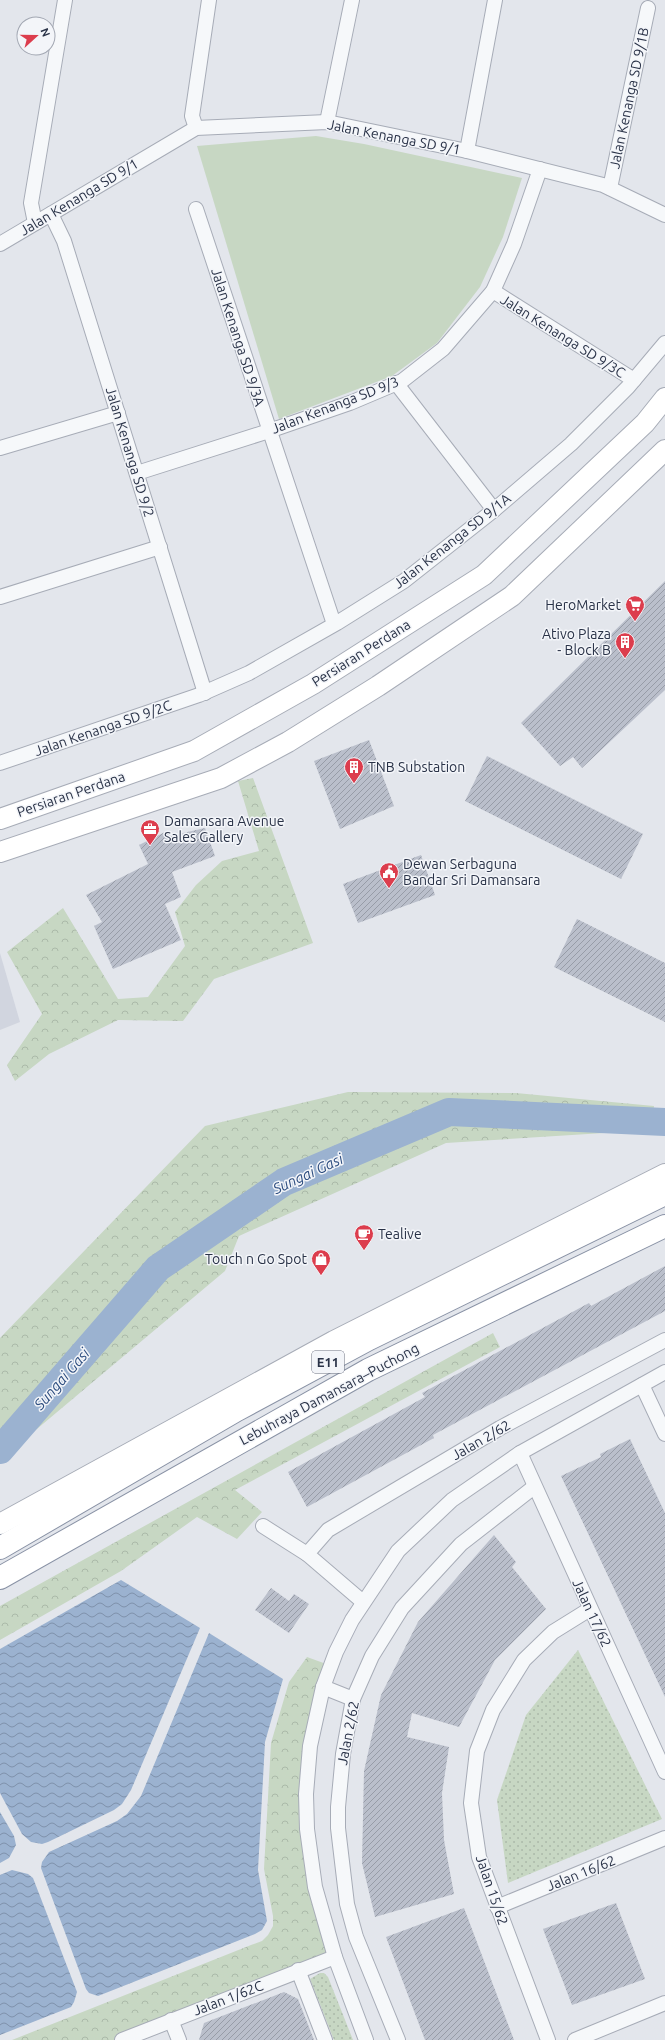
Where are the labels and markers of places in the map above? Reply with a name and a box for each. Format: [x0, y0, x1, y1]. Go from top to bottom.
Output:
supermarket icon: HeroMarket [624, 594, 646, 622]
place label: HeroMarket [545, 597, 621, 613]
place label: Ativo Plaza - Block B [542, 626, 611, 658]
building icon: Ativo Plaza - Block B [614, 631, 636, 659]
building icon: TNB Substation [343, 756, 365, 784]
place label: TNB Substation [368, 759, 465, 775]
place label: Damansara Avenue Sales Gallery [164, 813, 284, 845]
office icon: Damansara Avenue Sales Gallery [139, 818, 161, 846]
place label: Dewan Serbaguna Bandar Sri Damansara [403, 856, 540, 888]
public building icon: Dewan Serbaguna Bandar Sri Damansara [378, 861, 400, 889]
cafe icon: Tealive [353, 1223, 375, 1251]
place label: Tealive [378, 1226, 422, 1242]
shop icon: Touch n Go Spot [310, 1248, 332, 1276]
place label: Touch n Go Spot [205, 1251, 307, 1267]

